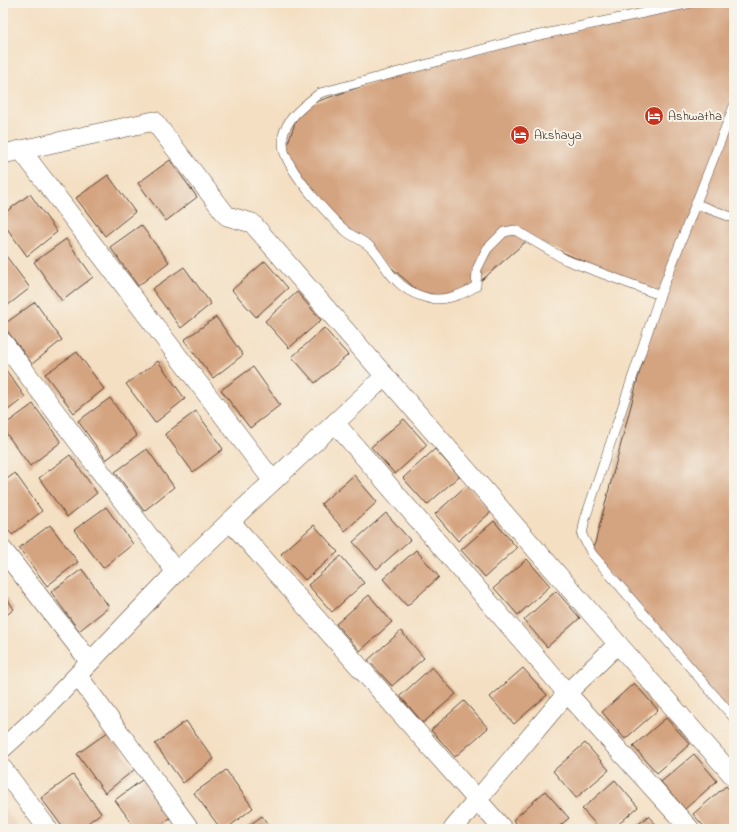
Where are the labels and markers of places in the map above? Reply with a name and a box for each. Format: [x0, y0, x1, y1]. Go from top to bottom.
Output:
hotel icon: Ashwatha [643, 105, 665, 127]
place label: Ashwatha [668, 107, 722, 126]
hotel icon: Akshaya [509, 124, 531, 146]
place label: Akshaya [534, 126, 582, 146]

